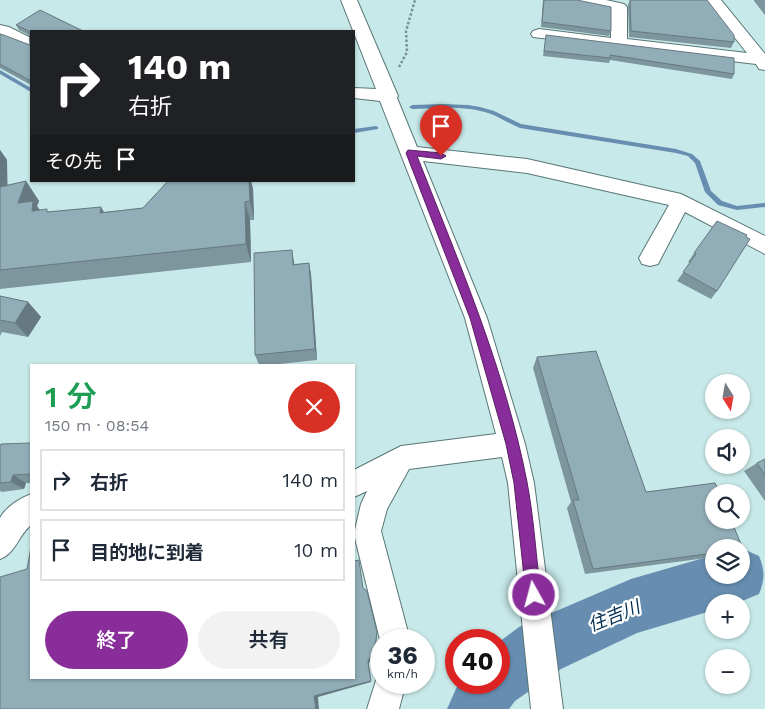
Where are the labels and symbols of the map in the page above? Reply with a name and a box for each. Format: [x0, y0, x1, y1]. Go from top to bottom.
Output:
pin [420, 105, 462, 156]
north arrow [705, 374, 750, 419]
position arrow [507, 568, 559, 620]
water label: 住吉川 [585, 595, 645, 635]
speed limit sign: 40 [445, 629, 510, 694]

